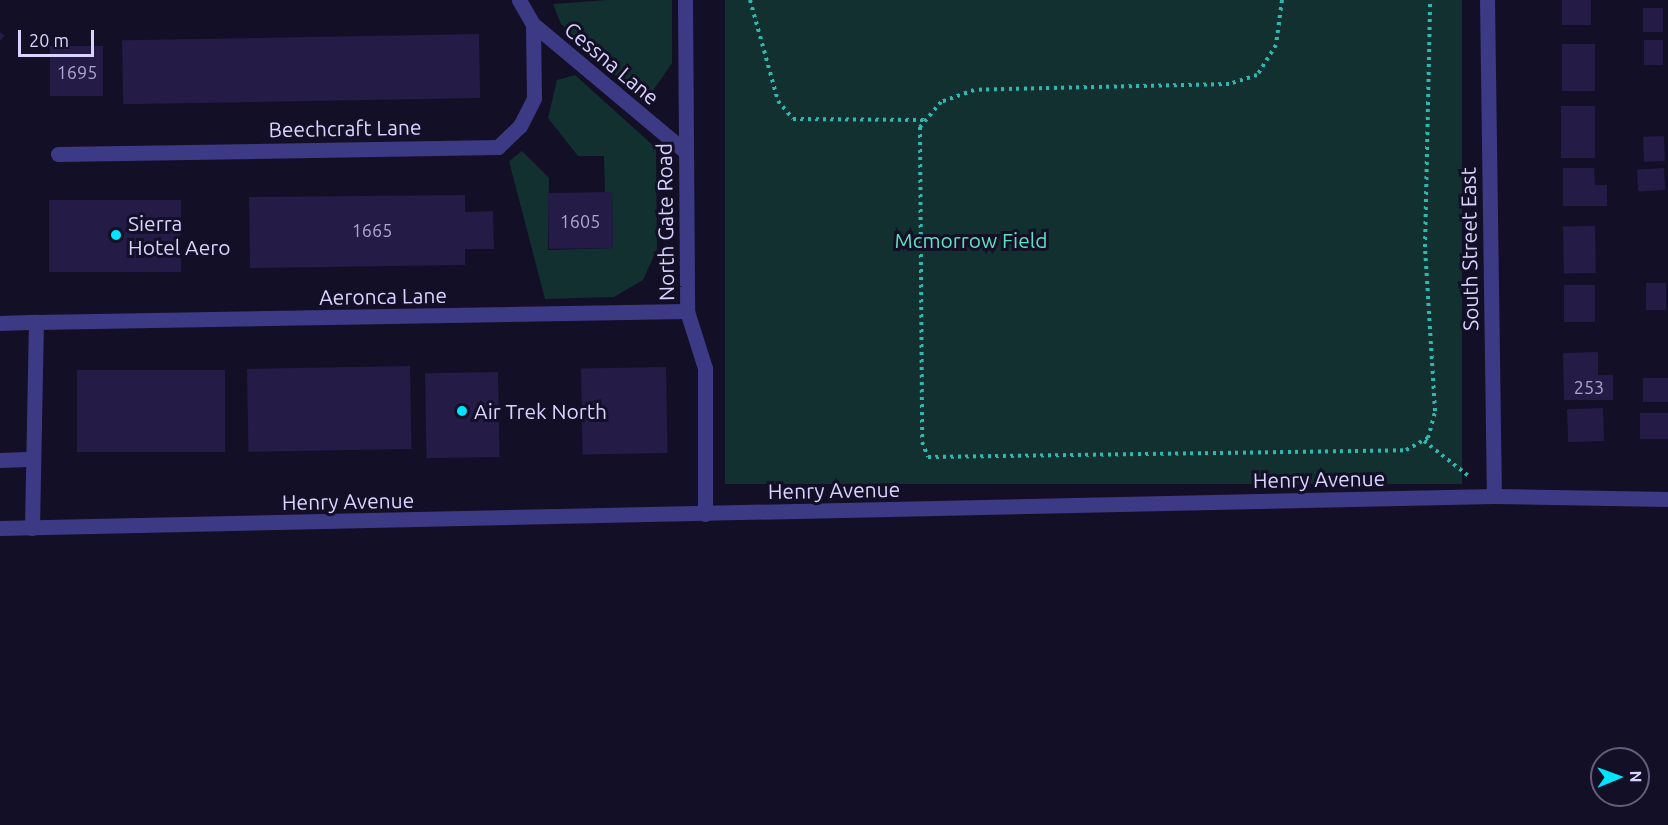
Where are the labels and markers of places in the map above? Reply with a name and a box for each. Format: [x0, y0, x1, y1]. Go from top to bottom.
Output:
place label: Sierra Hotel Aero [128, 210, 230, 260]
marker: Sierra Hotel Aero [109, 228, 123, 242]
place label: Air Trek North [474, 398, 607, 424]
marker: Air Trek North [455, 404, 469, 418]

